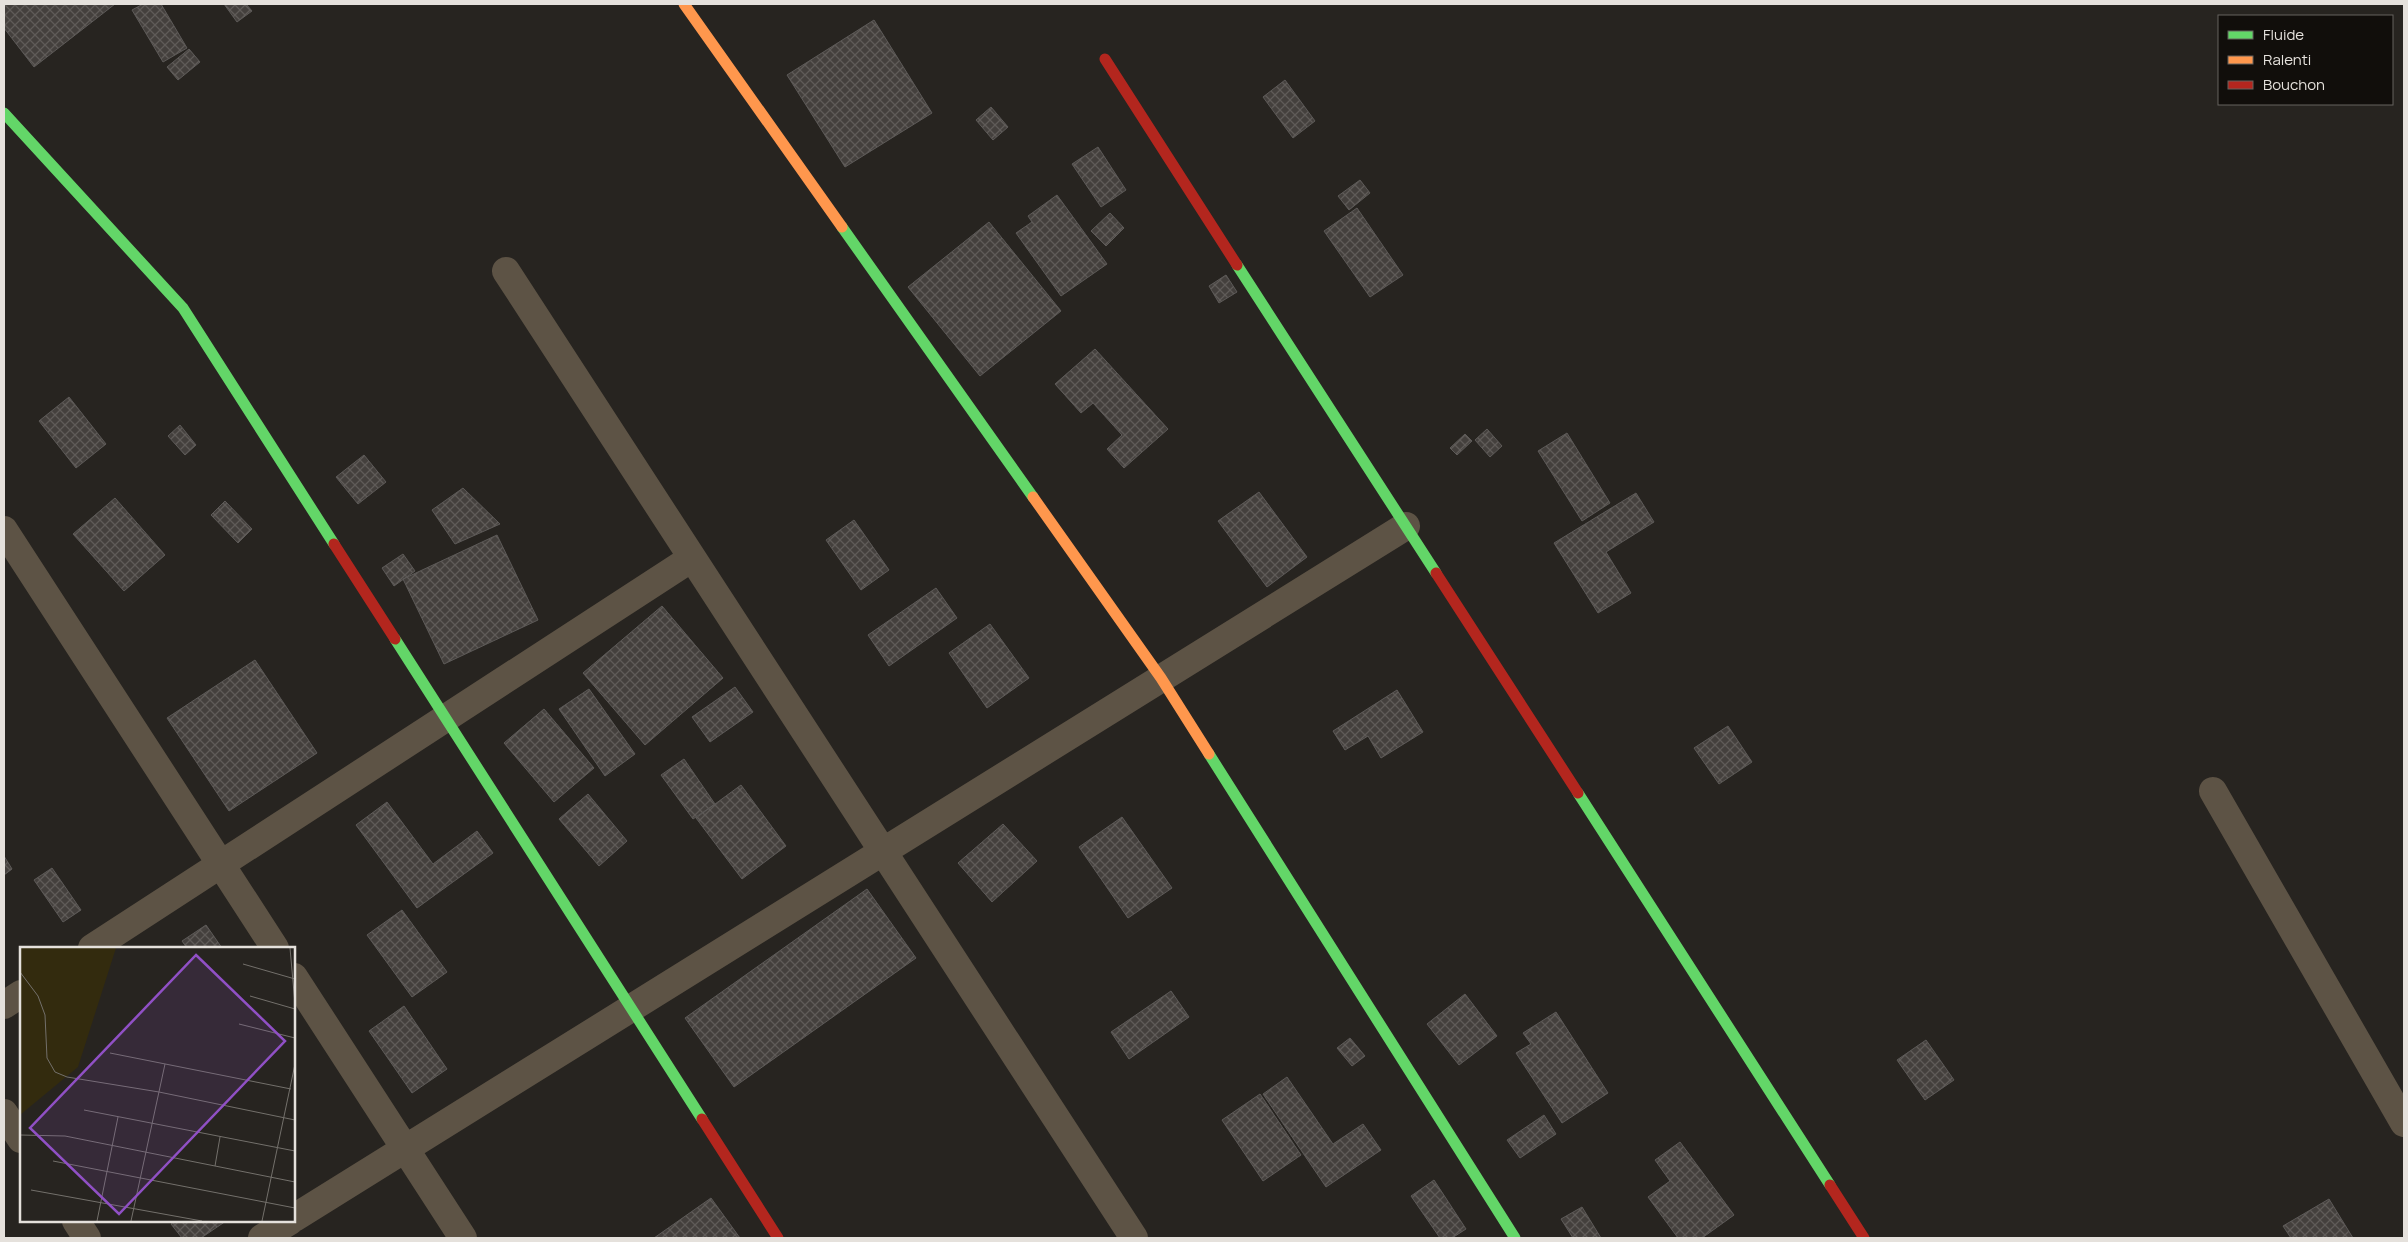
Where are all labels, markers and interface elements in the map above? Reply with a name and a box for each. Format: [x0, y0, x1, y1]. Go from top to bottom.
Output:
legend [2218, 15, 2393, 105]
text: Fluide [2263, 24, 2304, 45]
text: Ralenti [2263, 49, 2311, 70]
text: Bouchon [2263, 74, 2325, 95]
inset map [20, 947, 295, 1222]

